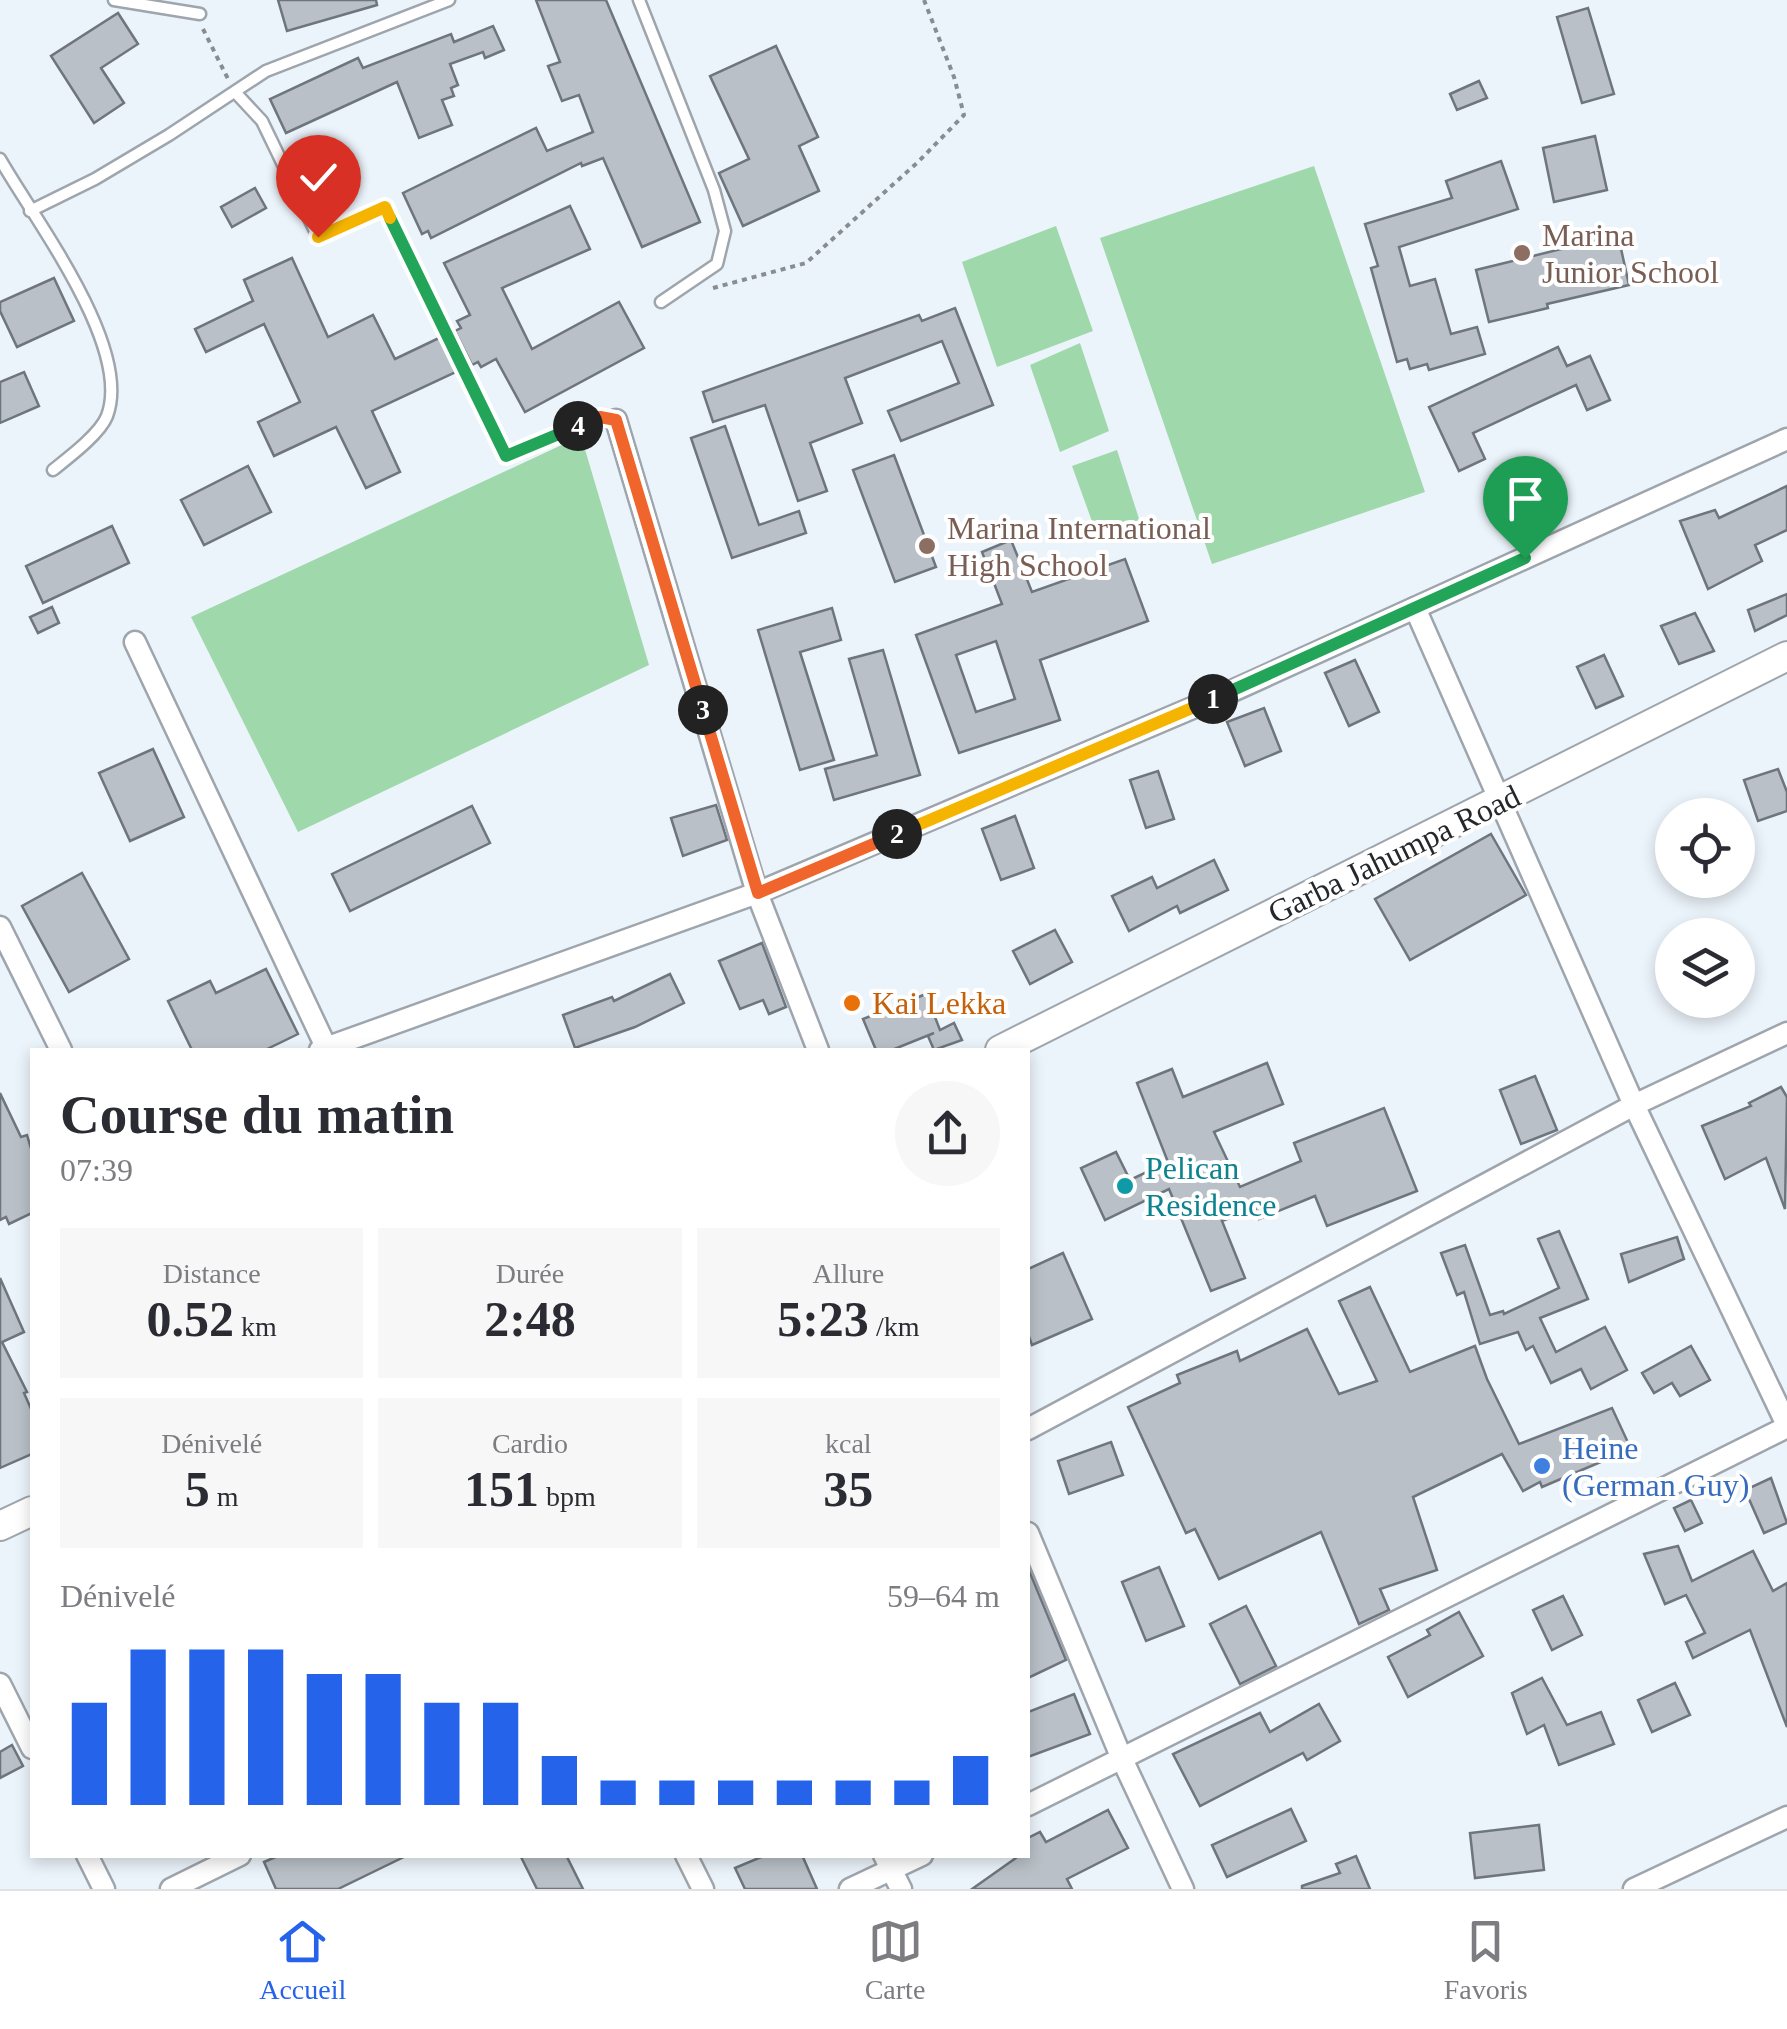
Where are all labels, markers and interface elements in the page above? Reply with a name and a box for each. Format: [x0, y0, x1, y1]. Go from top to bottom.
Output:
pin [276, 135, 361, 238]
icon: check [291, 150, 346, 205]
place label: Marina Junior School [1542, 217, 1719, 290]
marker: Marina Junior School [1511, 242, 1533, 264]
pin: 4 [553, 401, 603, 451]
text: 4 [571, 410, 585, 441]
pin [1483, 456, 1568, 559]
icon: arrive [1498, 471, 1553, 526]
place label: Marina International High School [947, 510, 1211, 583]
marker: Marina International High School [916, 535, 938, 557]
pin: 1 [1188, 674, 1238, 724]
text: 1 [1206, 683, 1220, 714]
pin: 3 [678, 685, 728, 735]
text: 3 [696, 694, 710, 725]
street label: Garba Jahumpa Road [1262, 777, 1526, 931]
map controls [1655, 798, 1755, 1018]
button: locate [1655, 798, 1755, 898]
pin: 2 [872, 809, 922, 859]
text: 2 [890, 818, 904, 849]
button: layers [1655, 918, 1755, 1018]
place label: Kai Lekka [872, 985, 1006, 1021]
marker: Kai Lekka [841, 992, 863, 1014]
button: share [895, 1081, 1000, 1186]
text: Course du matin [60, 1084, 454, 1145]
place label: Pelican Residence [1145, 1150, 1277, 1223]
text: 07:39 [60, 1152, 133, 1188]
marker: Pelican Residence [1114, 1175, 1136, 1197]
text: Distance [163, 1258, 261, 1289]
text: Durée [496, 1258, 564, 1289]
text: Allure [813, 1258, 884, 1289]
text: 0.52 [147, 1291, 234, 1347]
text: 2:48 [484, 1291, 576, 1347]
text: 5:23 [777, 1291, 869, 1347]
text: km [234, 1311, 277, 1342]
text: /km [869, 1311, 919, 1342]
text: Dénivelé [161, 1428, 262, 1459]
text: Cardio [492, 1428, 568, 1459]
text: kcal [825, 1428, 872, 1459]
place label: Heine (German Guy) [1562, 1430, 1749, 1503]
marker: Heine (German Guy) [1531, 1455, 1553, 1477]
text: 5 [185, 1461, 210, 1517]
text: 151 [464, 1461, 539, 1517]
text: 35 [823, 1461, 873, 1517]
text: m [210, 1481, 239, 1512]
text: bpm [539, 1481, 596, 1512]
text: Dénivelé [60, 1578, 176, 1614]
text: 59–64 m [887, 1578, 1000, 1614]
tab: Accueil [259, 1914, 346, 2006]
tab: Carte [865, 1914, 925, 2006]
tab: Favoris [1444, 1914, 1528, 2006]

